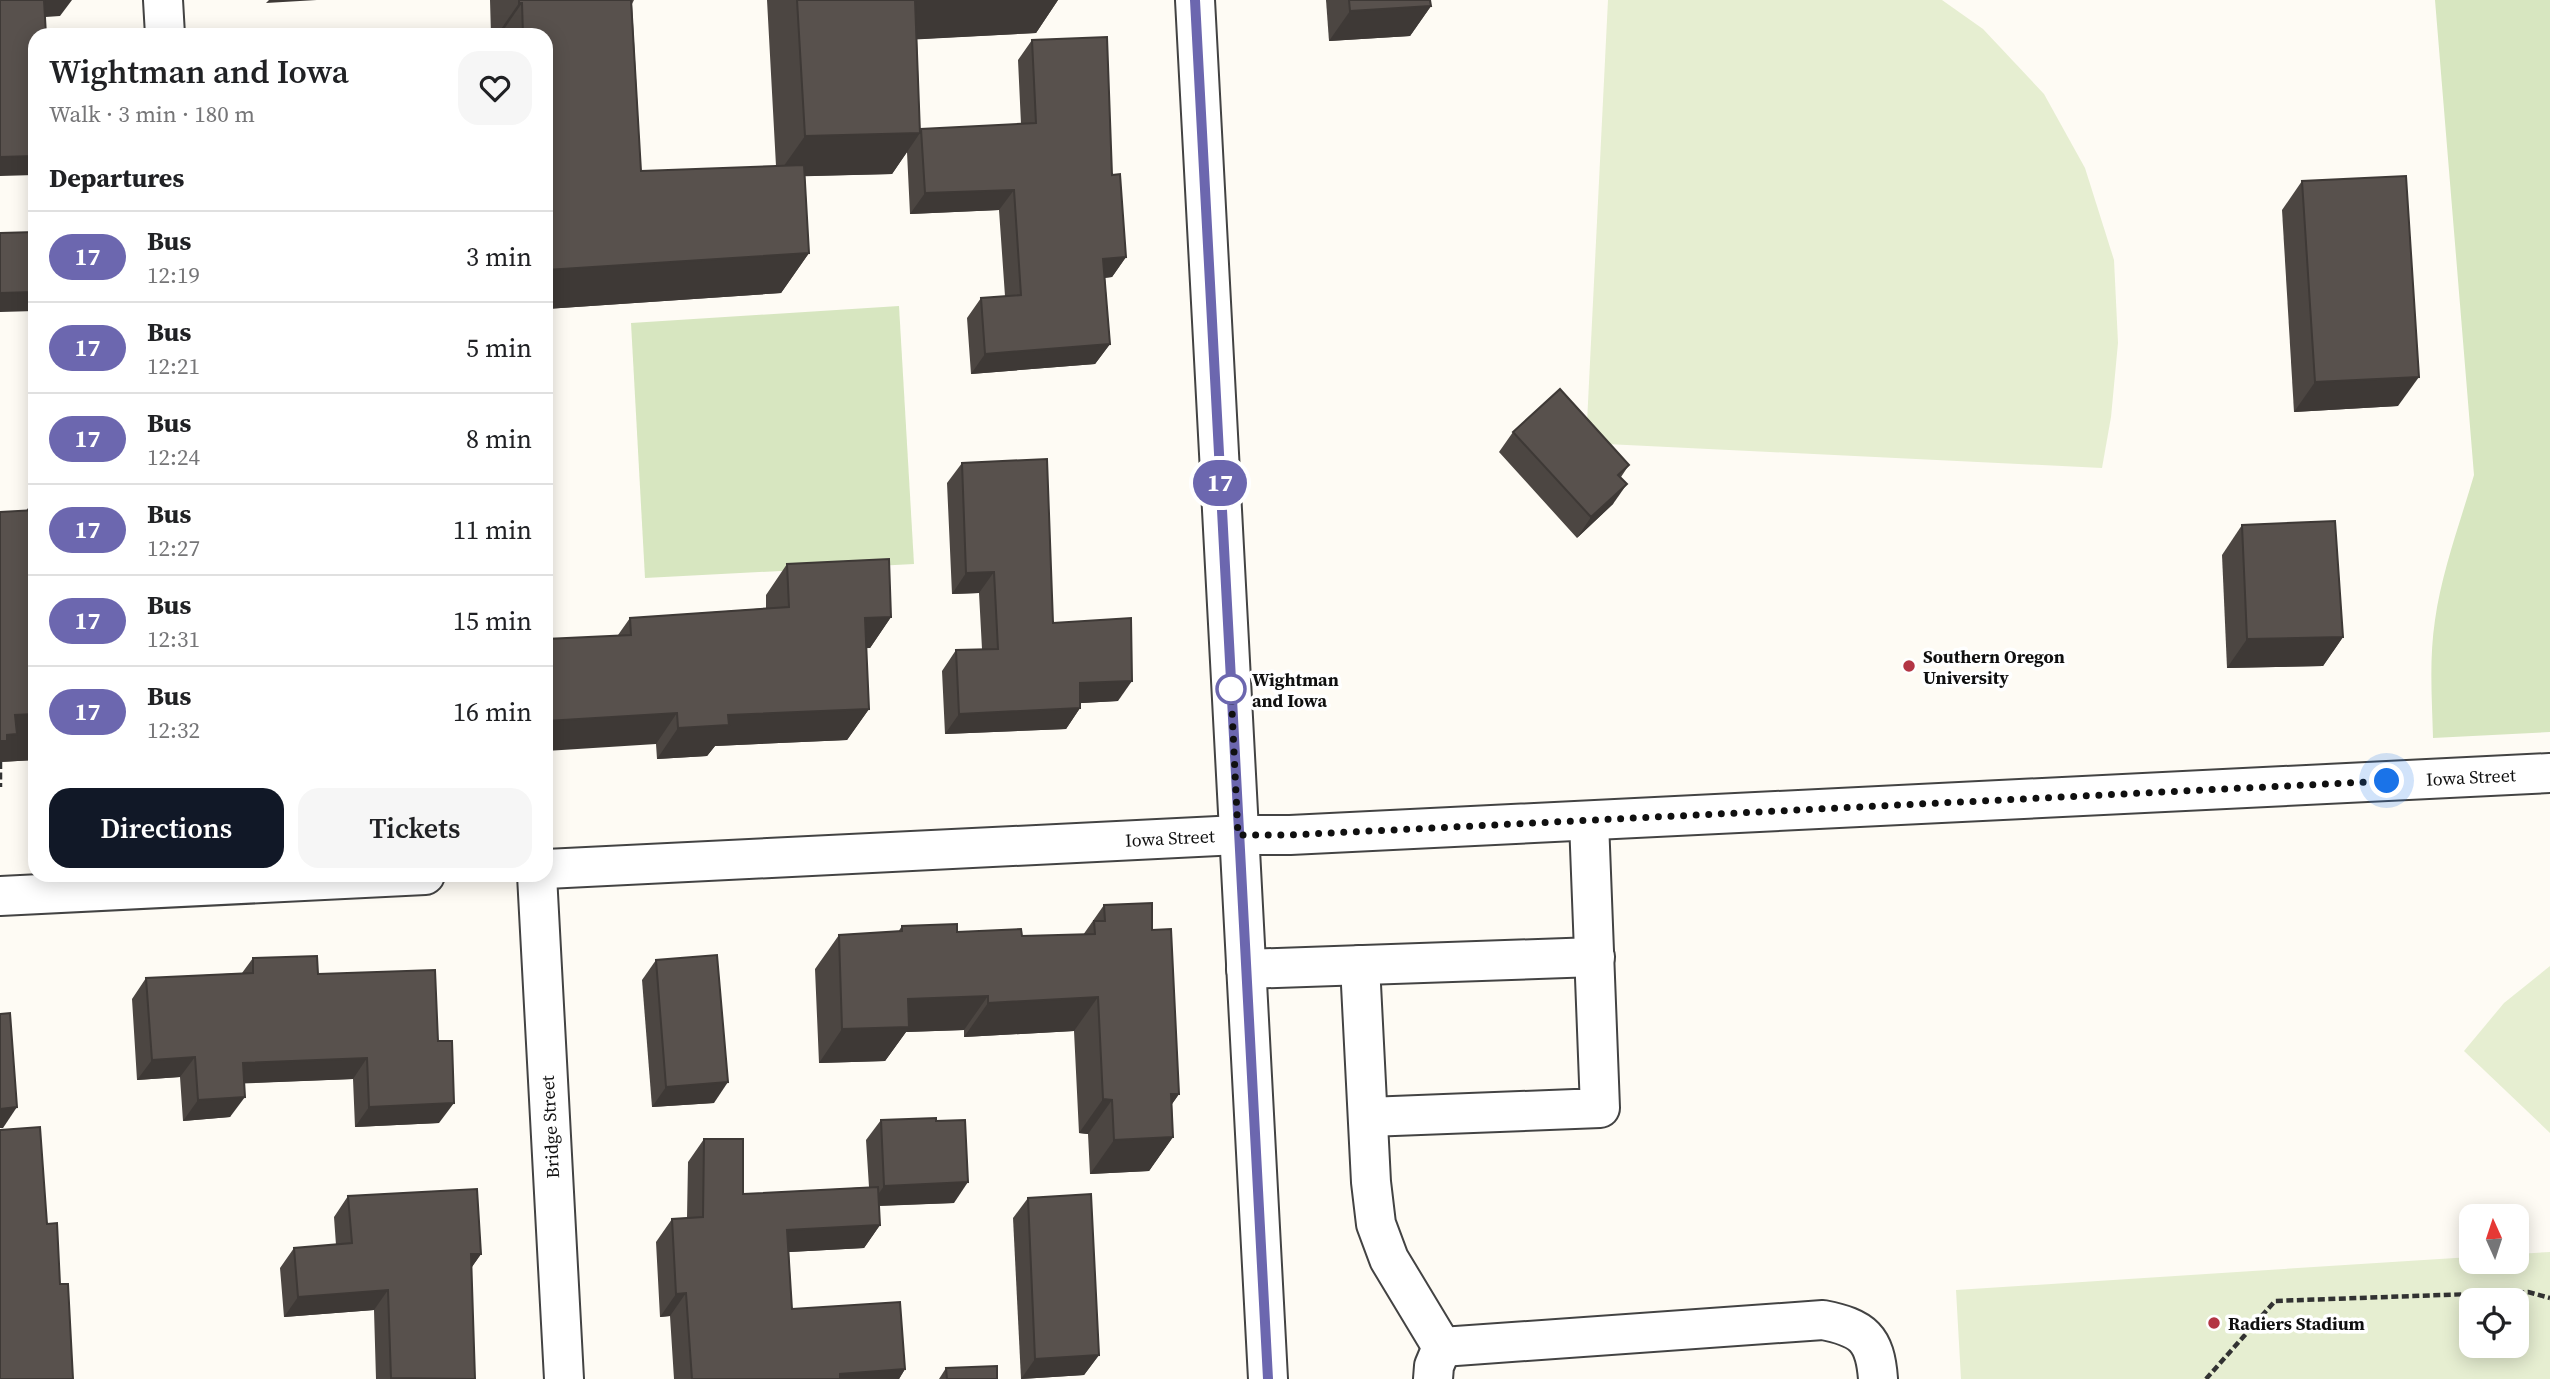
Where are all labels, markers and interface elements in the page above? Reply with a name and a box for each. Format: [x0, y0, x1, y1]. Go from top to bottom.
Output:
text: Wightman and Iowa [49, 49, 349, 94]
button: heart [458, 51, 532, 125]
text: Walk · 3 min · 180 m [49, 98, 255, 130]
text: Departures [49, 160, 184, 196]
text: Bus [147, 223, 191, 259]
text: 3 min [466, 239, 532, 275]
text: 17 [74, 240, 101, 273]
text: 12:19 [147, 259, 200, 291]
text: Bus [147, 314, 191, 350]
text: 5 min [466, 330, 532, 366]
text: 17 [74, 331, 101, 364]
text: 12:21 [147, 350, 200, 382]
text: Bus [147, 405, 191, 441]
text: 8 min [466, 421, 532, 457]
text: 17 [74, 422, 101, 455]
text: 12:24 [147, 441, 200, 473]
line badge: 17 [1188, 460, 1252, 506]
text: 17 [1207, 466, 1233, 499]
text: Bus [147, 496, 191, 532]
text: 11 min [453, 512, 532, 548]
text: 17 [74, 513, 101, 546]
text: 12:27 [147, 532, 200, 564]
text: Bus [147, 587, 191, 623]
text: 15 min [453, 603, 532, 639]
text: 17 [74, 604, 101, 637]
text: 12:31 [147, 623, 200, 655]
place label: Southern Oregon University [1923, 644, 2065, 690]
marker: Southern Oregon University [1901, 658, 1917, 674]
place label: Wightman and Iowa [1252, 667, 1339, 713]
marker: Wightman and Iowa [1216, 674, 1246, 704]
text: Bus [147, 678, 191, 714]
text: 16 min [453, 694, 532, 730]
text: 17 [74, 695, 101, 728]
text: 12:32 [147, 714, 200, 746]
street label: Iowa Street [2426, 762, 2517, 792]
your location [2369, 763, 2404, 798]
button: Directions [49, 788, 284, 868]
button: Tickets [298, 788, 532, 868]
street label: Iowa Street [1125, 823, 1216, 853]
street label: Bridge Street [535, 1075, 565, 1179]
north arrow [2459, 1204, 2529, 1274]
map controls [2459, 1204, 2529, 1358]
button: locate [2459, 1288, 2529, 1358]
place label: Radiers Stadium [2228, 1311, 2365, 1336]
marker: Radiers Stadium [2206, 1315, 2222, 1331]

